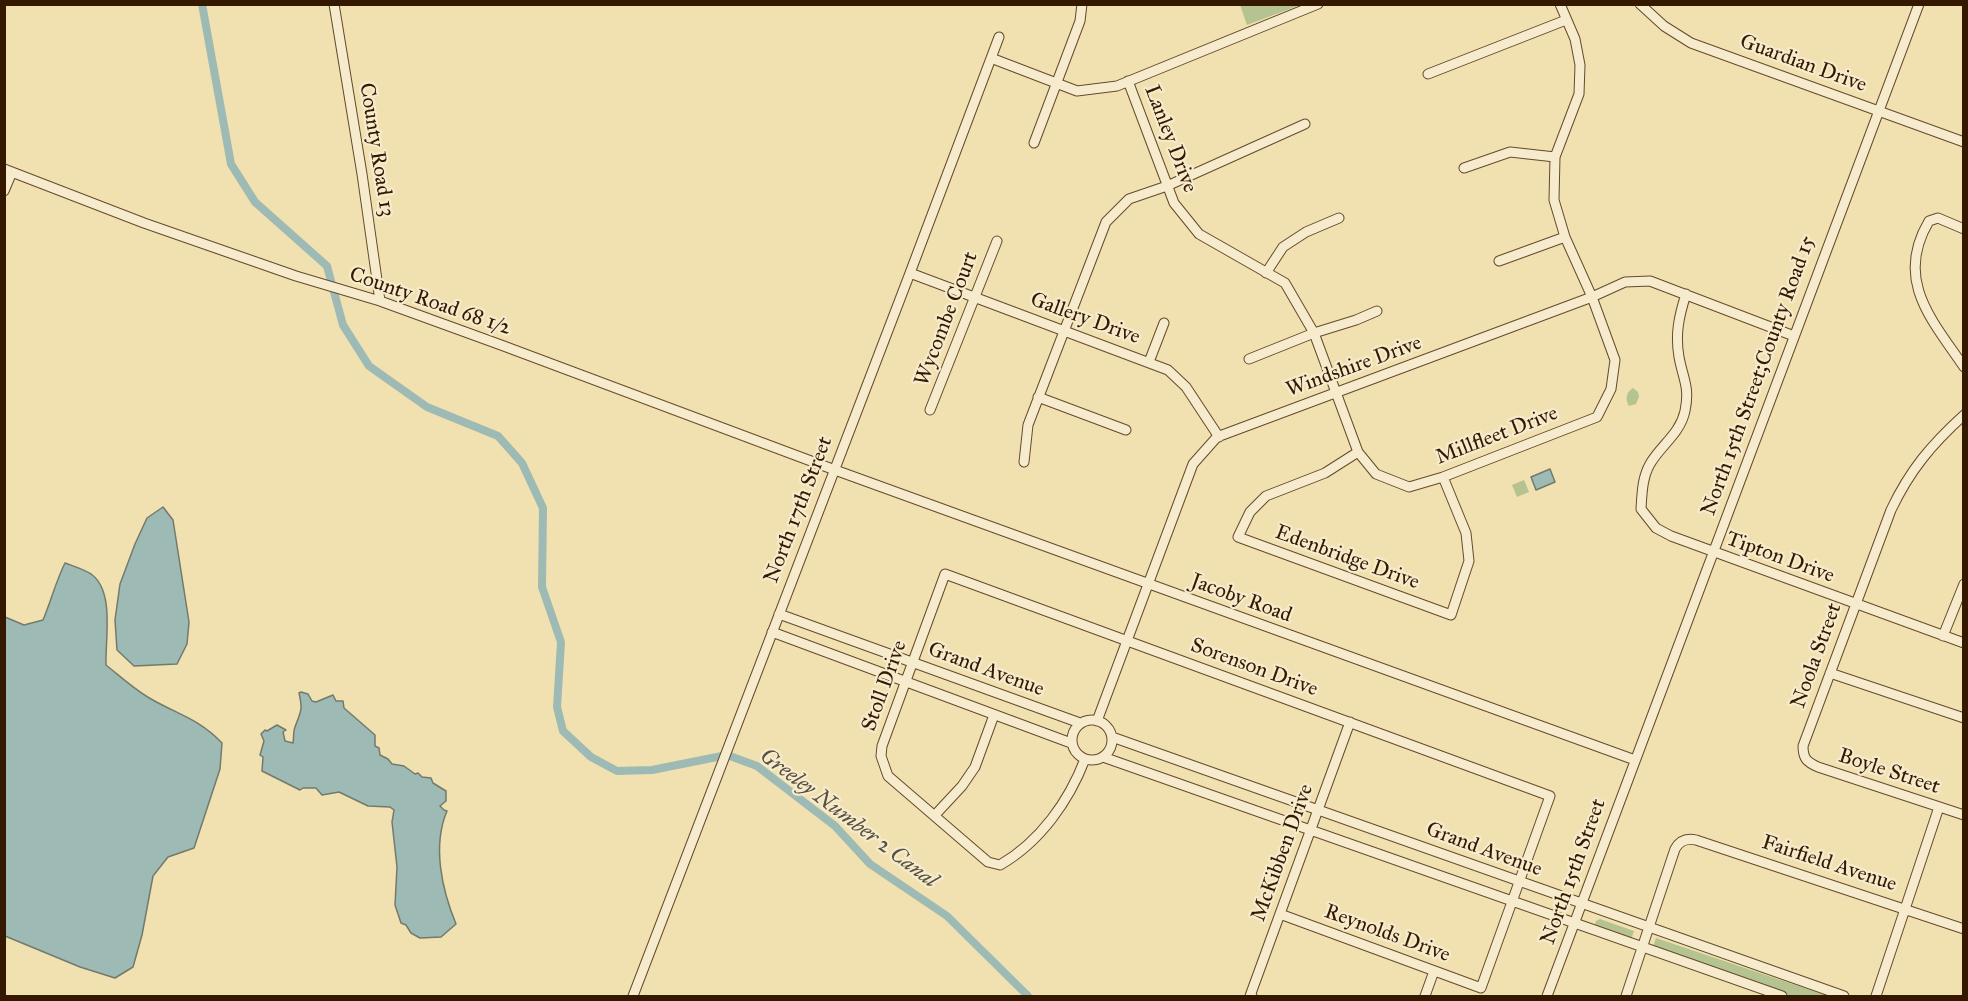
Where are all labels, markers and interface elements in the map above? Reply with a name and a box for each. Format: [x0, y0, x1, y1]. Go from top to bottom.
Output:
street label: Guardian Drive [1736, 29, 1870, 99]
street label: County Road 13 [353, 81, 399, 219]
street label: Lanley Drive [1138, 82, 1202, 196]
street label: North 15th Street;County Road 15 [1697, 233, 1821, 519]
street label: Wycombe Court [910, 248, 984, 390]
street label: County Road 68 1/2 [346, 263, 514, 341]
street label: Gallery Drive [1027, 287, 1143, 351]
street label: Windshire Drive [1283, 331, 1425, 403]
street label: Millfleet Drive [1432, 401, 1562, 471]
street label: North 17th Street [759, 433, 839, 587]
street label: Edenbridge Drive [1272, 520, 1422, 596]
street label: Tipton Drive [1722, 527, 1838, 589]
street label: Jacoby Road [1187, 569, 1295, 629]
street label: Noola Street [1786, 600, 1848, 712]
street label: Sorenson Drive [1187, 633, 1321, 703]
street label: Stoll Drive [857, 637, 913, 735]
street label: Grand Avenue [925, 637, 1047, 703]
water label: Greeley Number 2 Canal [754, 743, 942, 895]
street label: Boyle Street [1835, 744, 1943, 800]
street label: McKibben Drive [1246, 781, 1320, 925]
street label: North 15th Street [1536, 796, 1612, 948]
street label: Grand Avenue [1423, 817, 1545, 883]
street label: Fairfield Avenue [1758, 830, 1900, 898]
street label: Reynolds Drive [1321, 900, 1453, 968]

